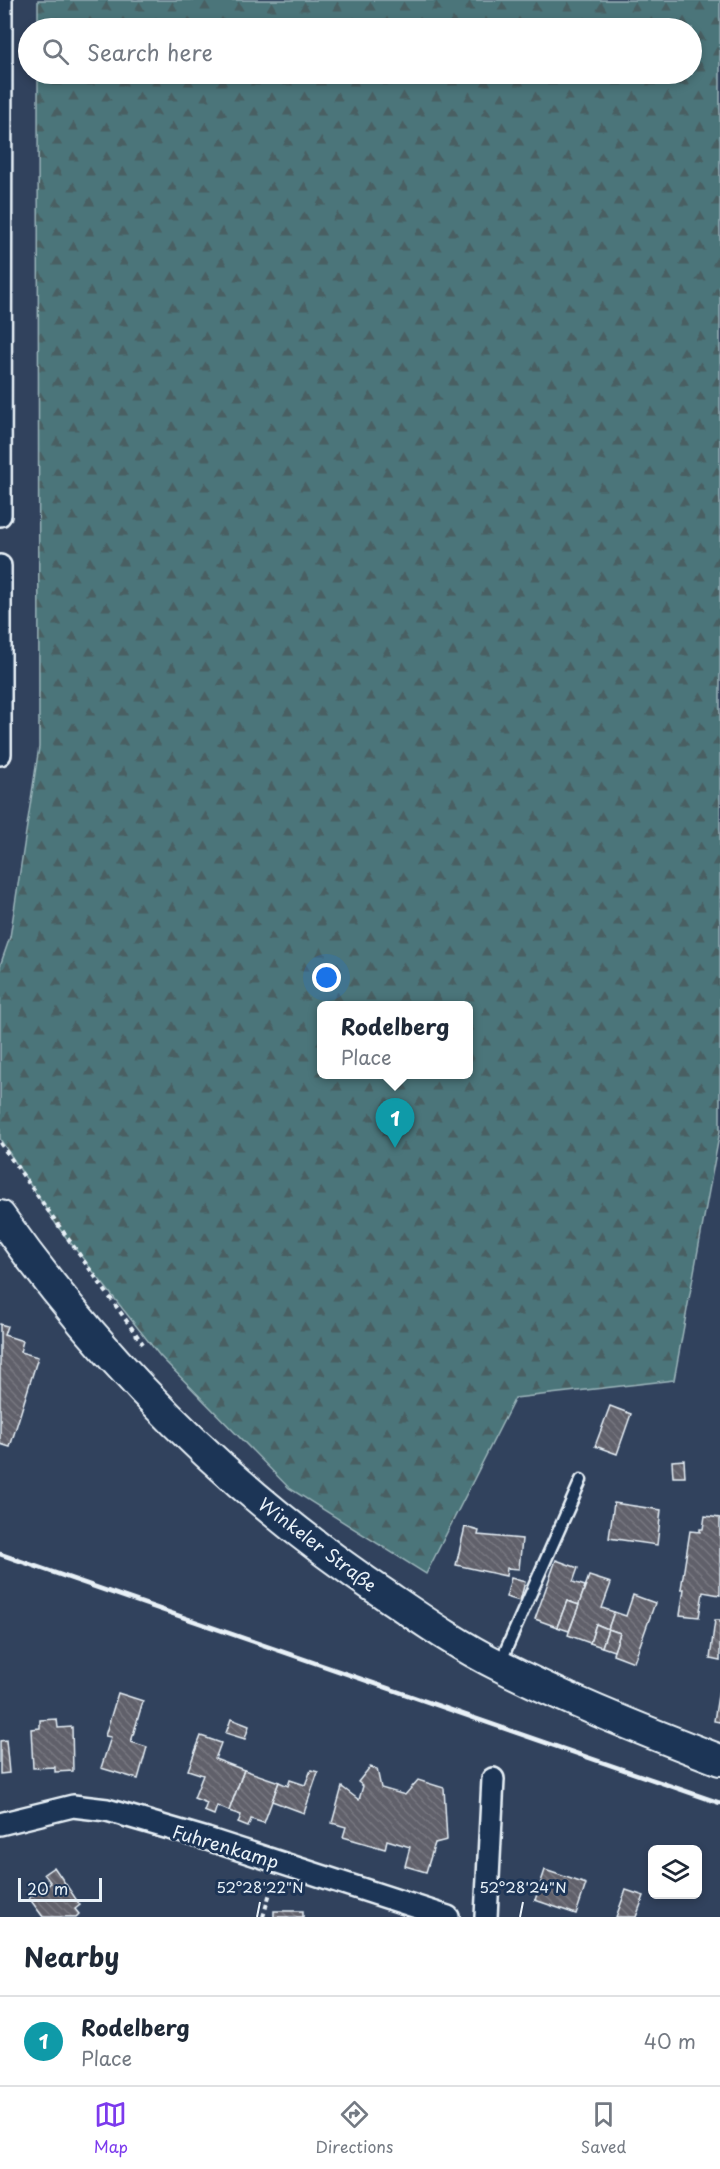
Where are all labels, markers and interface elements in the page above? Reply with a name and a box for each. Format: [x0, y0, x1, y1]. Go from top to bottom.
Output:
search box [18, 18, 702, 84]
icon: search [39, 35, 72, 68]
text: Search here [87, 35, 213, 68]
your location [312, 963, 341, 992]
popup [317, 1001, 473, 1079]
text: Rodelberg [341, 1009, 449, 1042]
text: Place [341, 1042, 392, 1072]
pin: 1 [376, 1098, 414, 1148]
street label: Winkeler Straße [253, 1490, 383, 1598]
street label: Fuhrenkamp [170, 1817, 282, 1875]
map controls [648, 1845, 702, 1899]
button: layers [648, 1845, 702, 1899]
scale bar [18, 1875, 102, 1902]
text: 52°28'22"N [216, 1875, 304, 1898]
text: 52°28'24"N [479, 1875, 567, 1898]
text: 20 m [27, 1876, 68, 1900]
text: Nearby [24, 1937, 119, 1976]
text: Rodelberg [81, 2010, 190, 2043]
text: 1 [39, 2026, 48, 2056]
text: 40 m [644, 2026, 696, 2056]
text: Place [81, 2043, 132, 2073]
tab: Map [94, 2098, 128, 2158]
tab: Directions [315, 2098, 393, 2158]
tab: Saved [581, 2098, 626, 2158]

